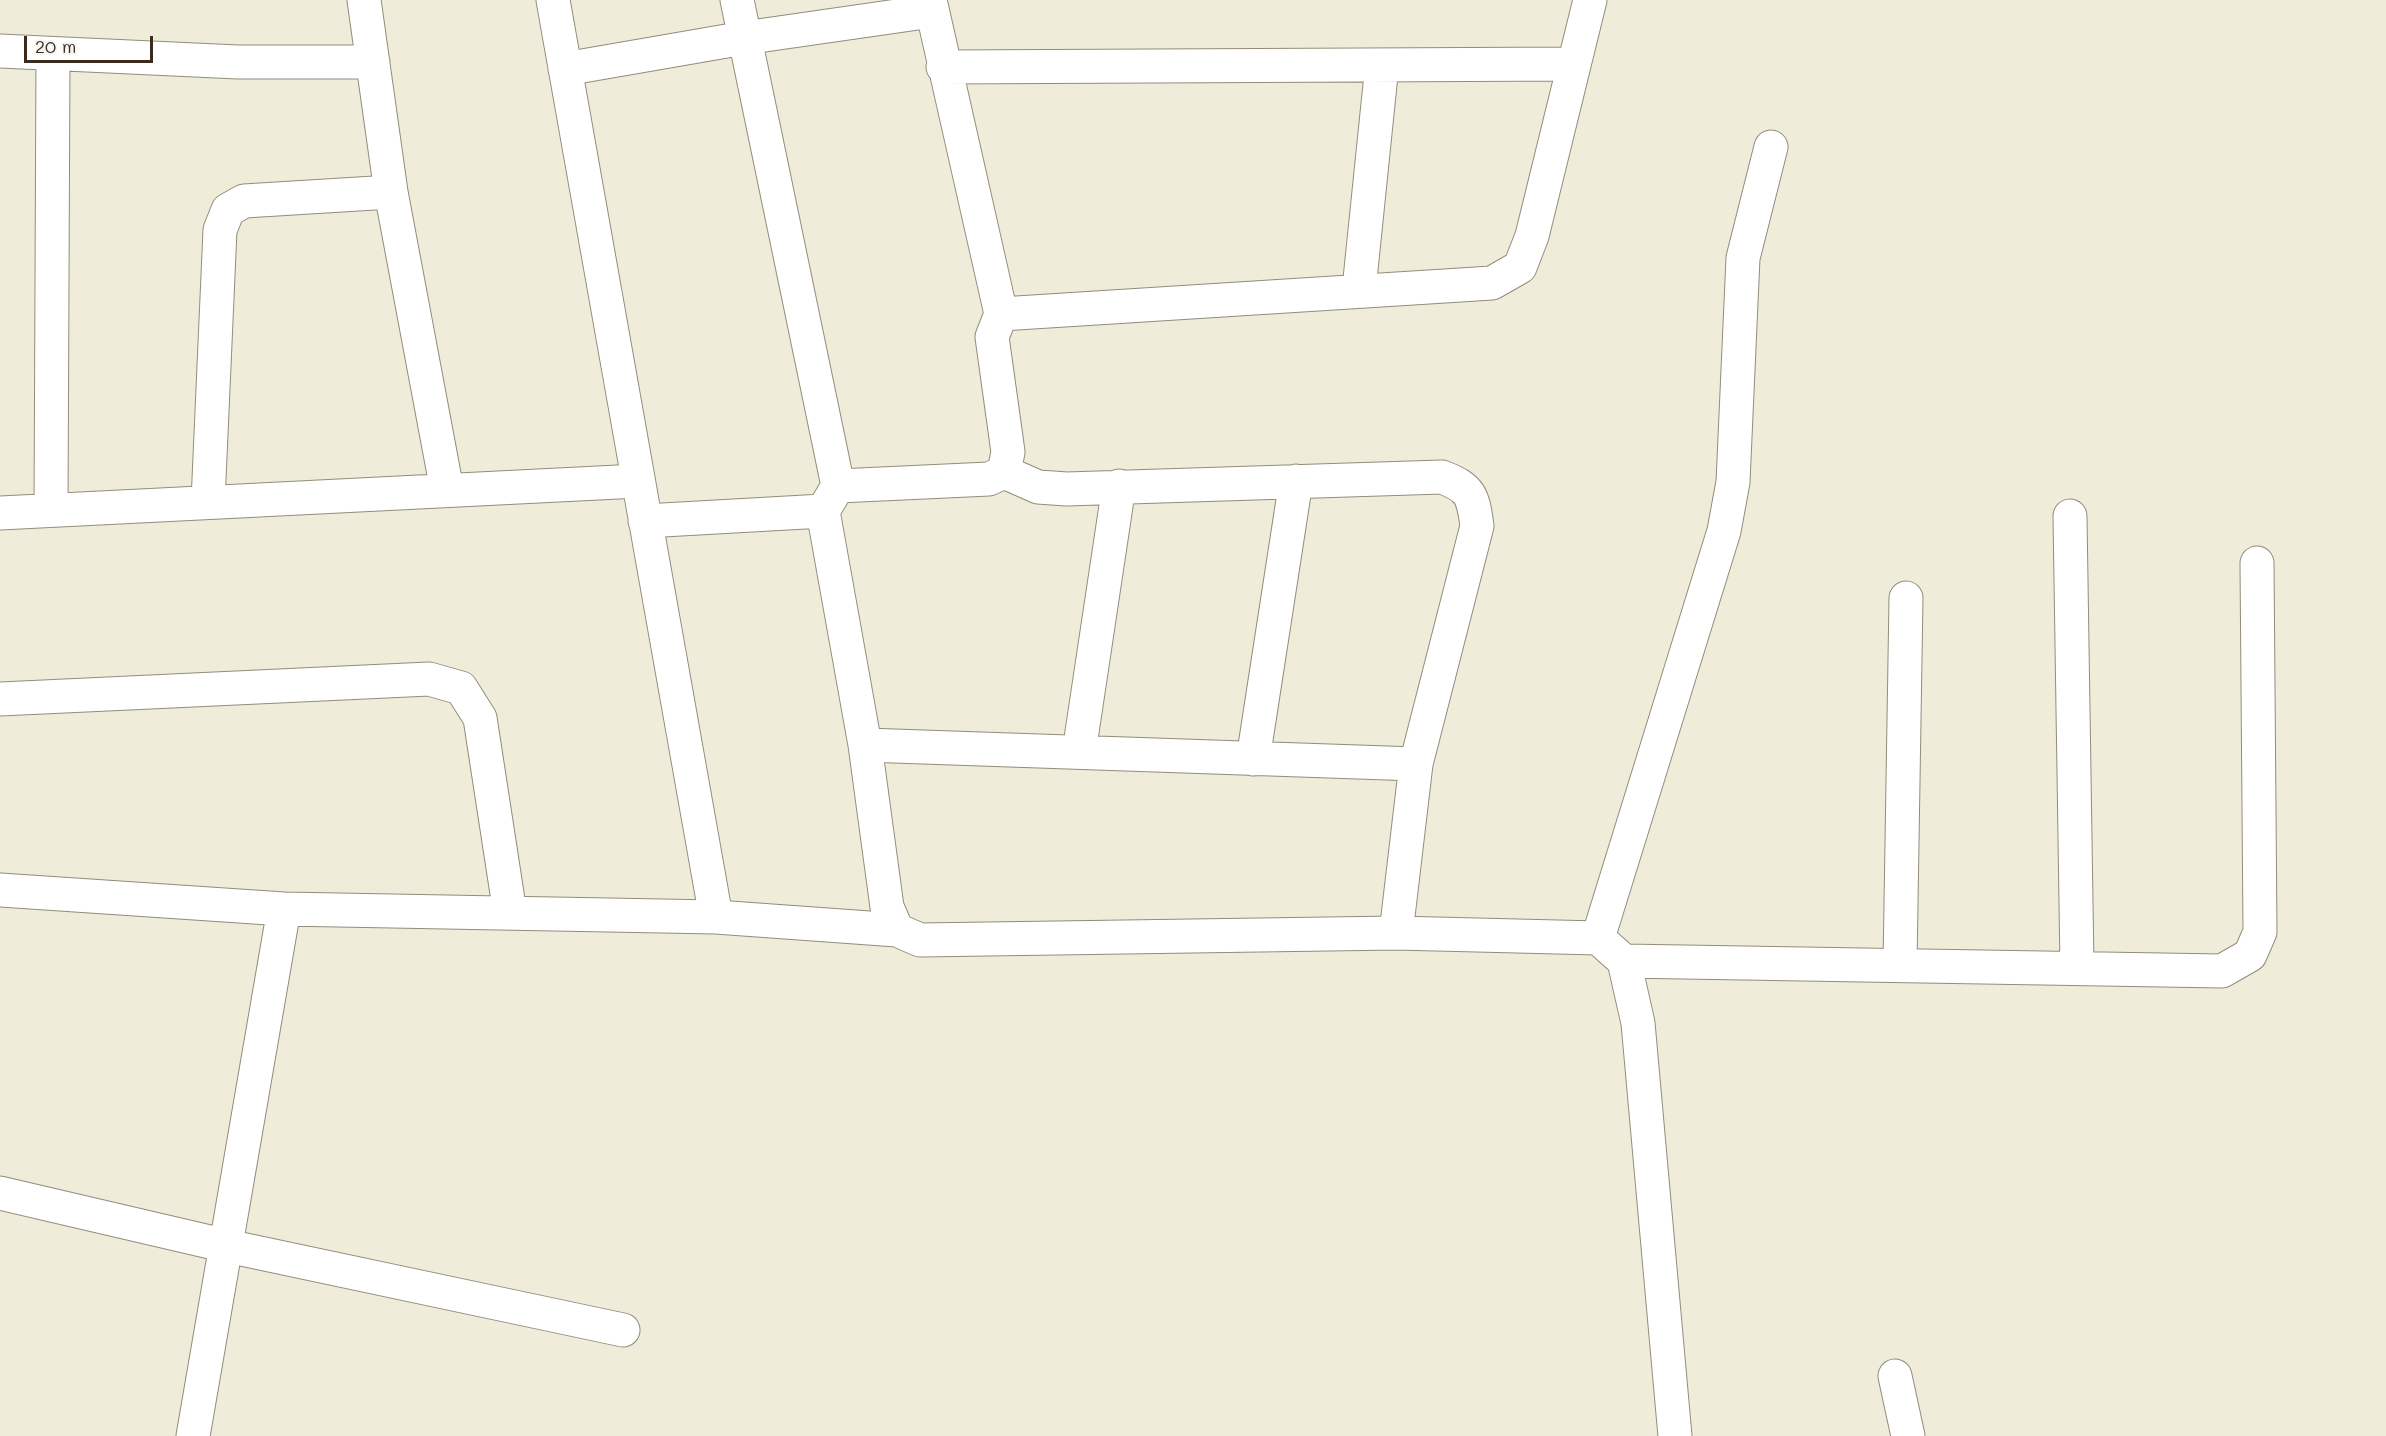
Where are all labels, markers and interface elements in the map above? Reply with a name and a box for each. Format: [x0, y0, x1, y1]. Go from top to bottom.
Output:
scale bar [27, 24, 156, 62]
text: 20 m [35, 34, 76, 58]

